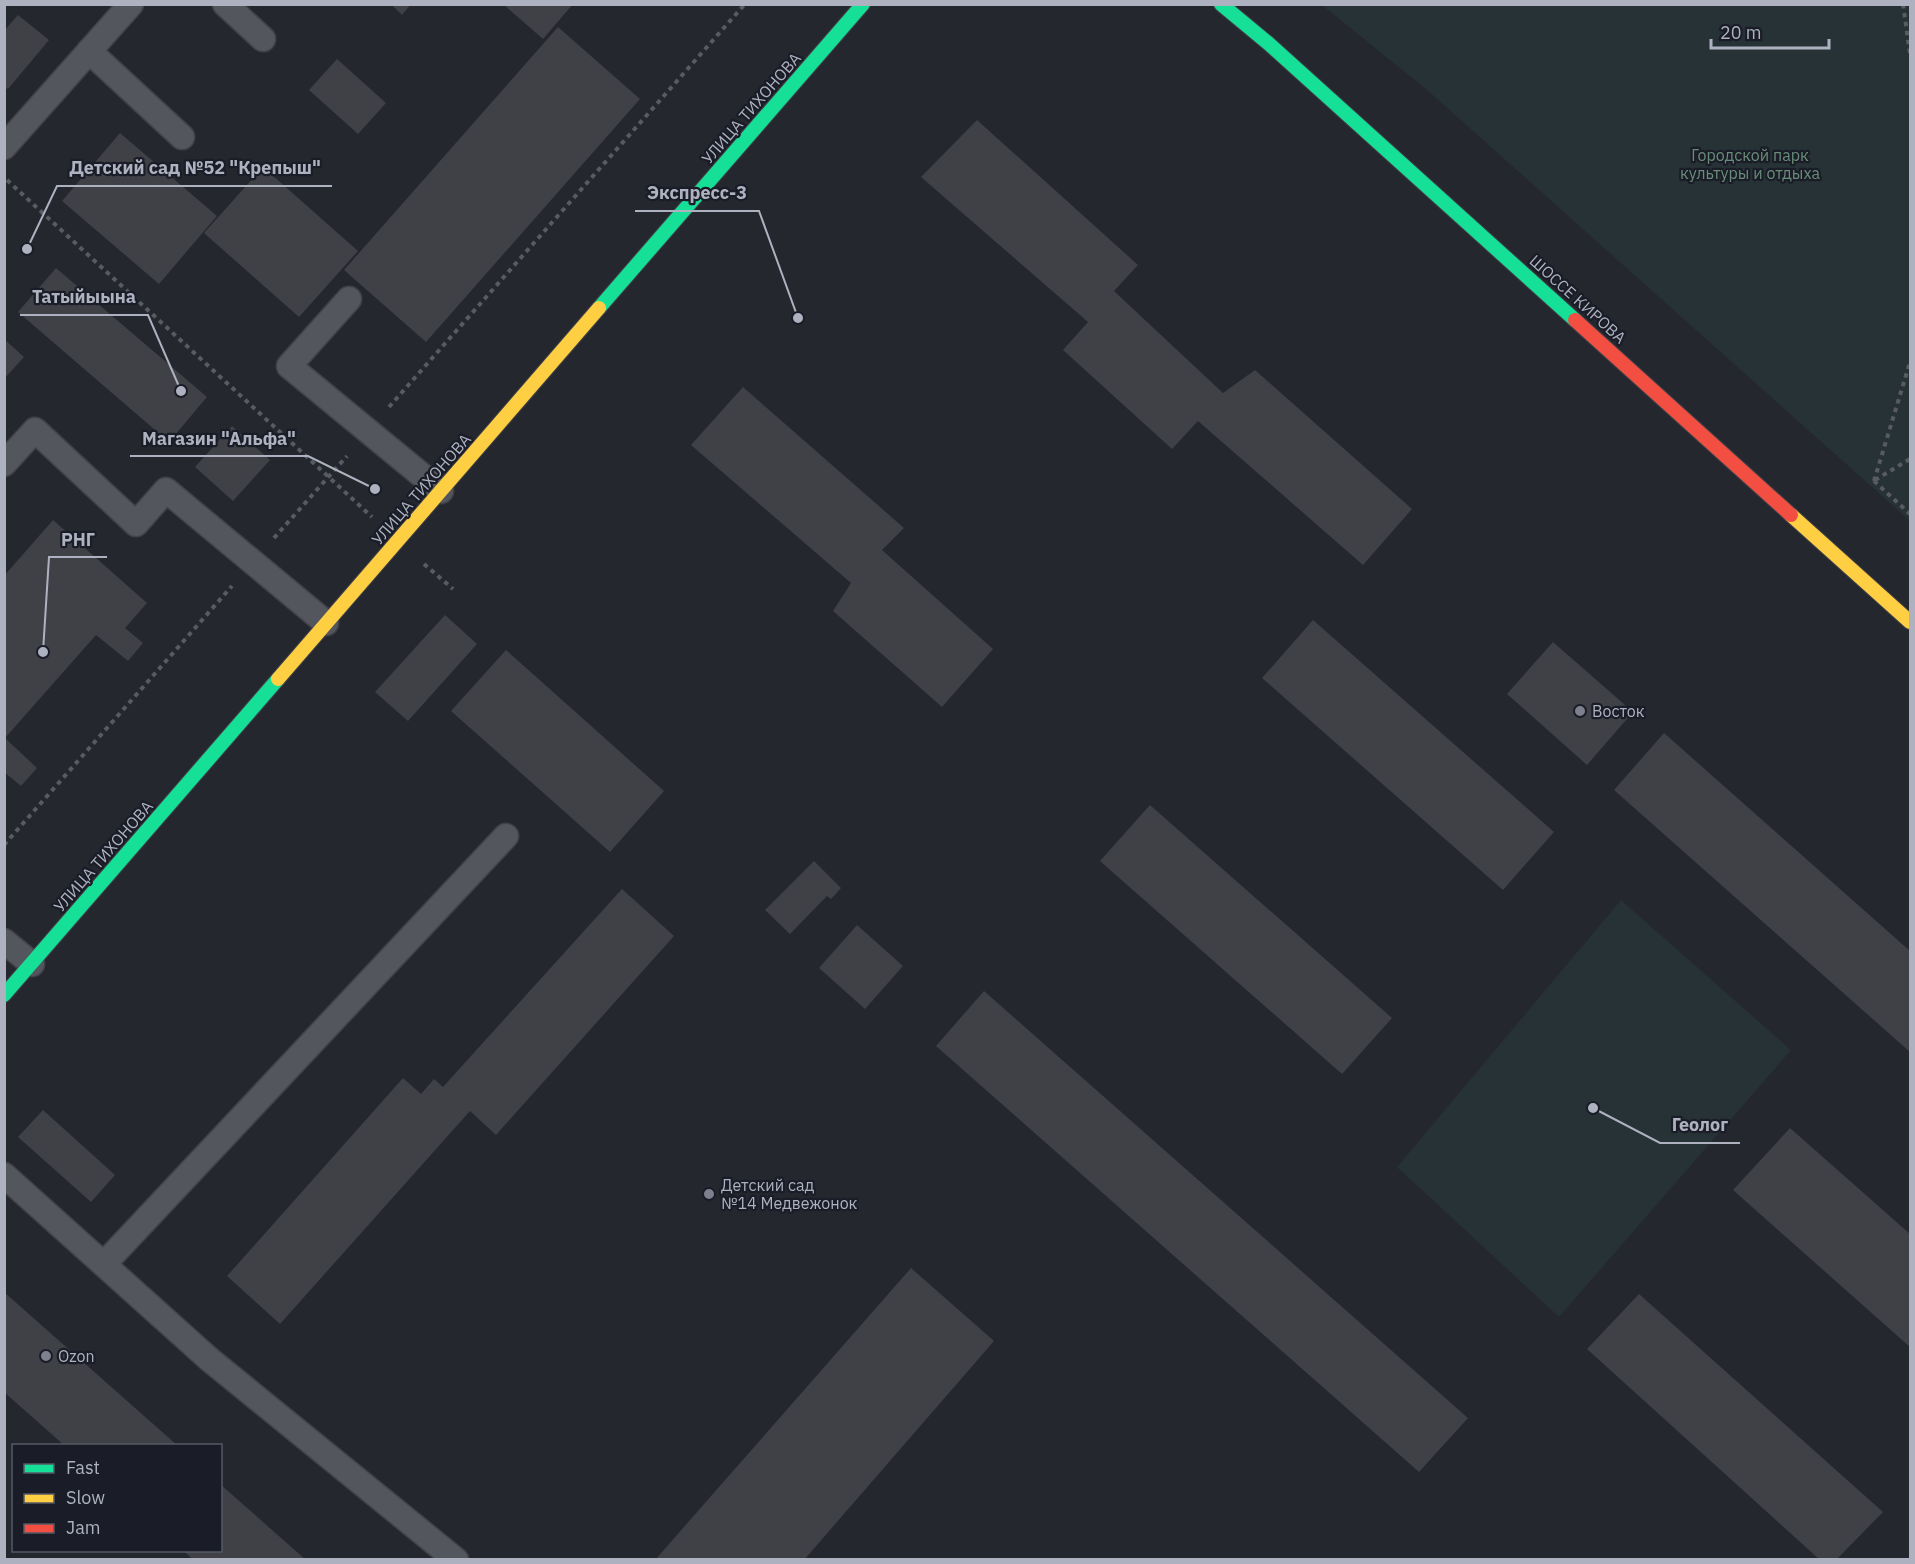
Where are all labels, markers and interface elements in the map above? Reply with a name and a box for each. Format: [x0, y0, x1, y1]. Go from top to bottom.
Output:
scale bar [1711, 12, 1830, 50]
text: 20 m [1720, 21, 1762, 44]
street label: УЛИЦА ТИХОНОВА [697, 48, 805, 168]
park label: Городской парк культуры и отдыха [1680, 145, 1821, 183]
callout: Детский сад №52 "Крепыш" [57, 150, 332, 186]
text: Детский сад №52 "Крепыш" [69, 156, 321, 179]
callout: Экспресс-3 [635, 175, 759, 211]
text: Экспресс-3 [647, 181, 747, 204]
street label: ШОССЕ КИРОВА [1526, 250, 1630, 348]
callout: Татыйыына [20, 279, 148, 315]
text: Татыйыына [32, 285, 136, 308]
callout: Магазин "Альфа" [130, 420, 308, 456]
text: Магазин "Альфа" [142, 427, 296, 450]
street label: УЛИЦА ТИХОНОВА [367, 429, 475, 549]
callout: РНГ [49, 521, 107, 557]
text: РНГ [61, 528, 95, 551]
place label: Восток [1592, 701, 1645, 721]
marker: Восток [1573, 704, 1587, 718]
street label: УЛИЦА ТИХОНОВА [49, 796, 157, 916]
callout: Геолог [1660, 1107, 1740, 1143]
text: Геолог [1672, 1113, 1728, 1136]
place label: Детский сад №14 Медвежонок [721, 1175, 858, 1213]
marker: Детский сад №14 Медвежонок [702, 1187, 716, 1201]
place label: Ozon [58, 1346, 95, 1366]
marker: Ozon [39, 1349, 53, 1363]
legend [12, 1444, 222, 1552]
text: Fast [66, 1456, 100, 1479]
text: Slow [66, 1486, 105, 1509]
text: Jam [66, 1516, 101, 1539]

